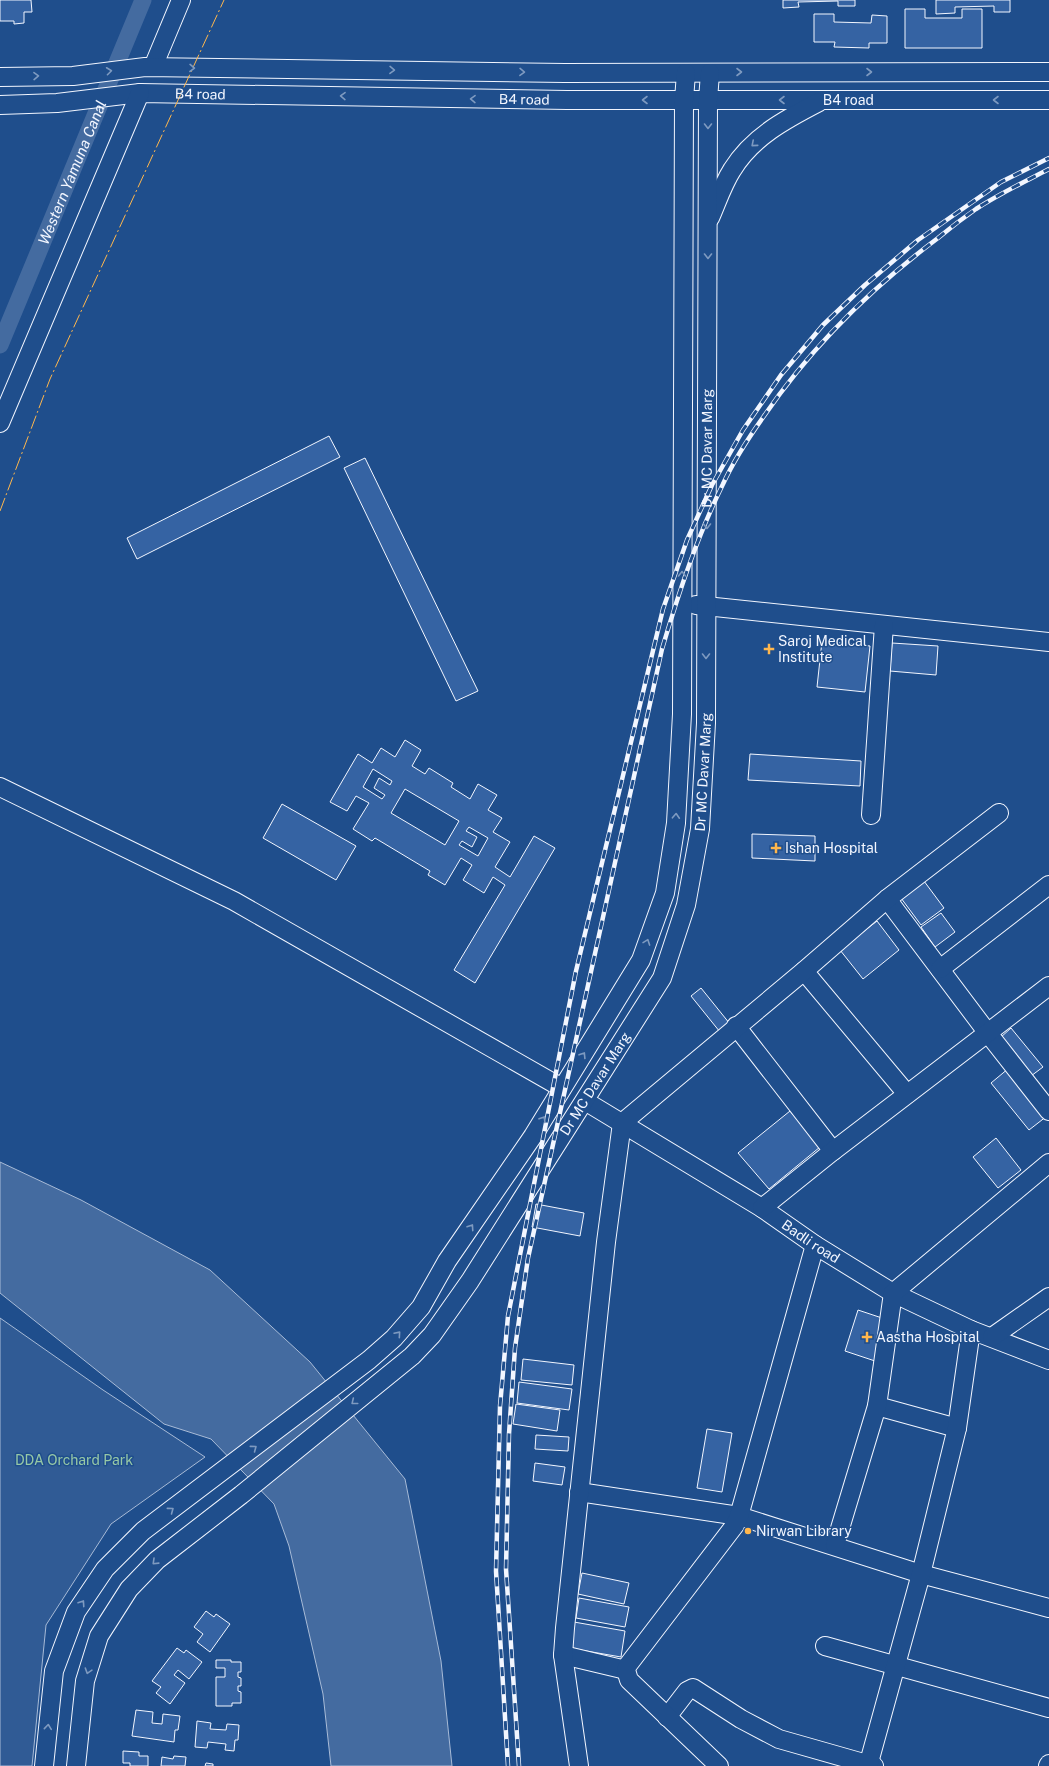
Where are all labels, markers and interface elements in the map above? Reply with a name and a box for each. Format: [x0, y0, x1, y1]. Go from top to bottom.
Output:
one-way arrow [189, 64, 195, 72]
one-way arrow [389, 66, 395, 75]
one-way arrow [106, 67, 112, 76]
one-way arrow [519, 68, 525, 76]
one-way arrow [736, 68, 742, 77]
one-way arrow [866, 68, 872, 76]
one-way arrow [33, 72, 39, 81]
street label: B4 road [175, 86, 226, 102]
street label: B4 road [499, 91, 550, 108]
one-way arrow [340, 92, 346, 100]
street label: B4 road [823, 92, 874, 108]
one-way arrow [470, 94, 476, 103]
one-way arrow [642, 96, 648, 104]
one-way arrow [779, 96, 785, 104]
one-way arrow [993, 96, 999, 104]
water label: Western Yamuna Canal [34, 97, 109, 247]
one-way arrow [704, 123, 712, 129]
one-way arrow [751, 139, 758, 146]
one-way arrow [704, 253, 712, 259]
street label: Dr MC Davar Marg [699, 389, 715, 508]
one-way arrow [703, 523, 711, 529]
one-way arrow [678, 571, 686, 577]
place label: Saroj Medical Institute [778, 633, 867, 665]
marker: Saroj Medical Institute [763, 643, 775, 655]
one-way arrow [702, 653, 710, 659]
street label: Dr MC Davar Marg [692, 713, 714, 832]
one-way arrow [672, 813, 680, 819]
place label: Ishan Hospital [785, 840, 878, 856]
marker: Ishan Hospital [770, 842, 782, 854]
one-way arrow [643, 939, 651, 946]
street label: Dr MC Davar Marg [557, 1029, 634, 1138]
one-way arrow [578, 1052, 585, 1059]
one-way arrow [538, 1116, 546, 1123]
street label: Badli road [779, 1216, 843, 1266]
one-way arrow [466, 1224, 473, 1231]
place label: Aastha Hospital [876, 1329, 980, 1345]
one-way arrow [393, 1331, 400, 1339]
marker: Aastha Hospital [861, 1331, 873, 1343]
one-way arrow [352, 1398, 359, 1405]
one-way arrow [250, 1445, 257, 1452]
park label: DDA Orchard Park [15, 1452, 133, 1468]
one-way arrow [167, 1507, 174, 1515]
place label: Nirwan Library [756, 1523, 852, 1539]
marker: Nirwan Library [743, 1526, 753, 1536]
one-way arrow [152, 1557, 160, 1565]
one-way arrow [77, 1601, 84, 1608]
one-way arrow [84, 1668, 93, 1675]
one-way arrow [43, 1724, 52, 1730]

